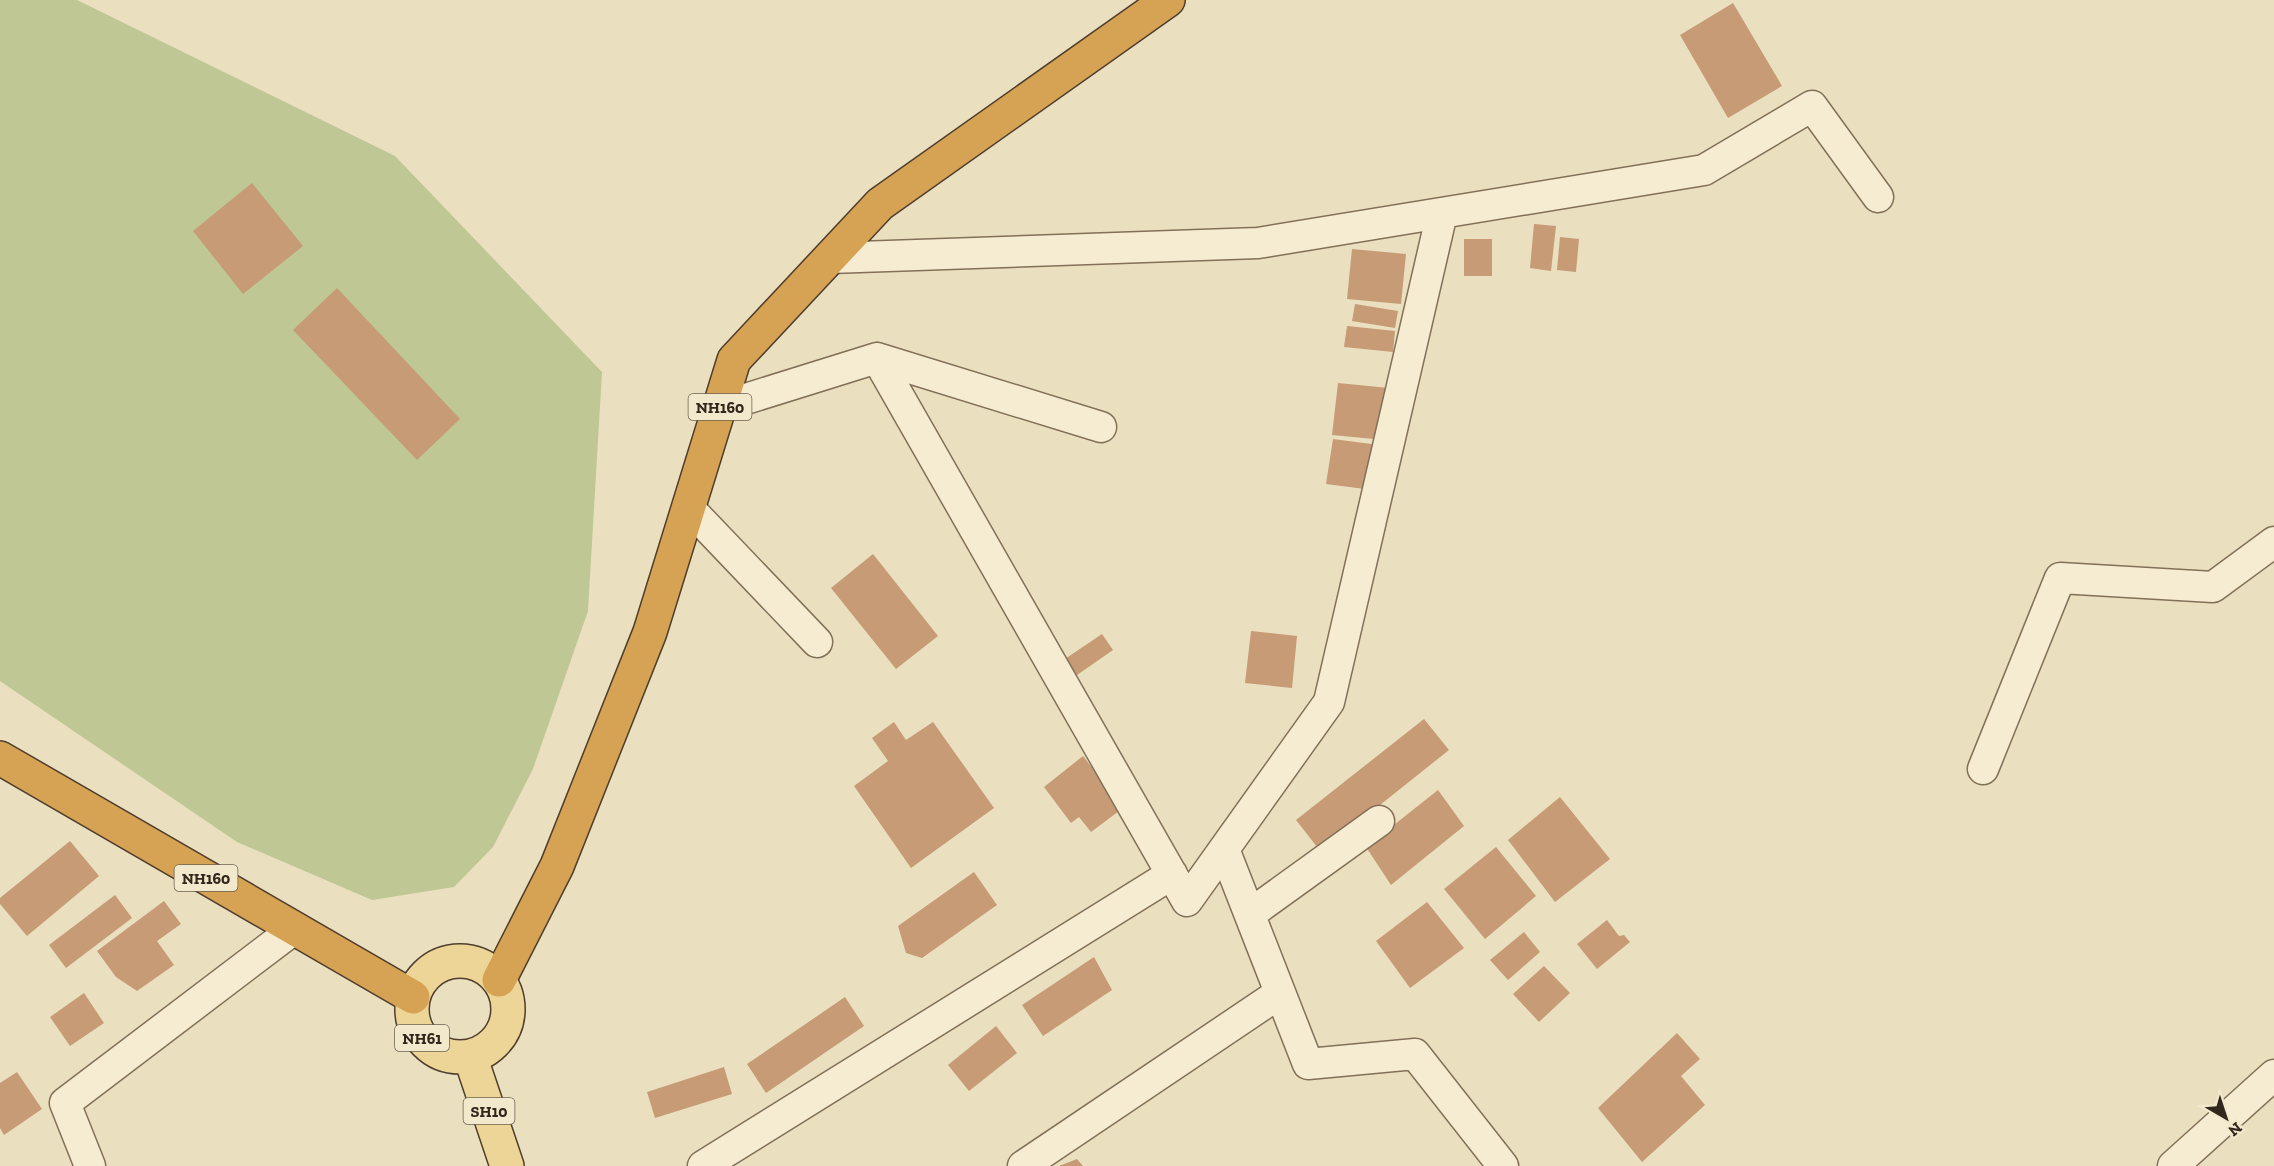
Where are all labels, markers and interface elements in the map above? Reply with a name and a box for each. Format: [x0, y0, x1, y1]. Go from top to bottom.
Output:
road number: NH160 [688, 394, 752, 420]
road number: NH160 [174, 865, 238, 891]
road number: NH61 [395, 1025, 449, 1051]
north arrow [2196, 1088, 2256, 1148]
road number: SH10 [464, 1098, 514, 1124]
text: N [2224, 1118, 2246, 1140]

